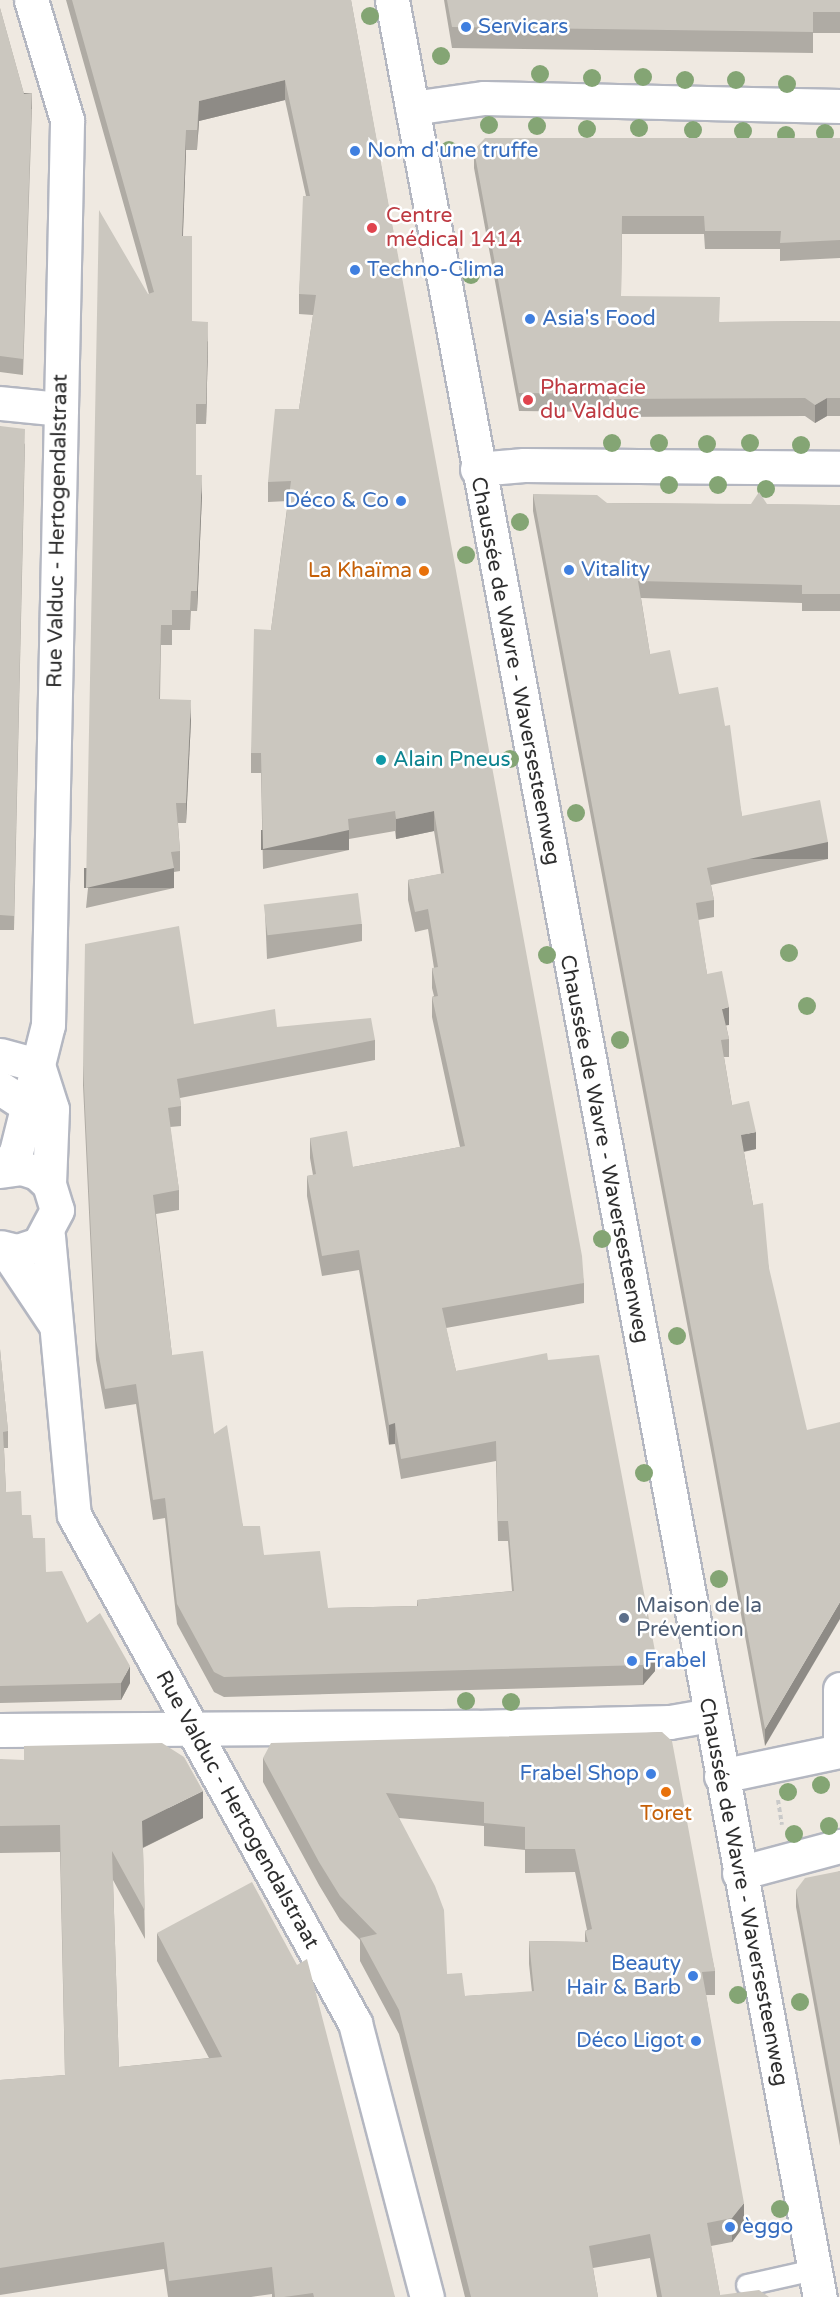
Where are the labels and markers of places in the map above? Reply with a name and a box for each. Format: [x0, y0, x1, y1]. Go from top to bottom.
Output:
place label: Servicars [478, 14, 568, 40]
marker: Servicars [459, 20, 473, 34]
place label: Nom d'une truffe [367, 138, 538, 164]
marker: Nom d'une truffe [348, 144, 362, 158]
place label: Centre médical 1414 [386, 203, 522, 253]
marker: Centre médical 1414 [363, 219, 381, 237]
place label: Techno-Clima [367, 257, 505, 283]
marker: Techno-Clima [348, 263, 362, 277]
place label: Asia's Food [542, 306, 656, 332]
marker: Asia's Food [523, 312, 537, 326]
place label: Pharmacie du Valduc [540, 375, 646, 425]
marker: Pharmacie du Valduc [521, 393, 535, 407]
place label: Déco & Co [285, 488, 389, 514]
marker: Déco & Co [394, 494, 408, 508]
place label: Vitality [581, 557, 650, 583]
place label: La Khaïma [308, 558, 412, 584]
marker: Vitality [562, 563, 576, 577]
marker: La Khaïma [417, 564, 431, 578]
place label: Alain Pneus [393, 747, 511, 773]
marker: Alain Pneus [374, 753, 388, 767]
place label: Maison de la Prévention [636, 1593, 762, 1643]
marker: Maison de la Prévention [617, 1611, 631, 1625]
place label: Frabel [644, 1648, 706, 1674]
marker: Frabel [625, 1654, 639, 1668]
place label: Frabel Shop [520, 1761, 639, 1787]
marker: Frabel Shop [644, 1767, 658, 1781]
marker: Toret [659, 1785, 673, 1799]
place label: Toret [640, 1801, 692, 1827]
place label: Beauty Hair & Barb [566, 1951, 681, 2001]
marker: Beauty Hair & Barb [686, 1969, 700, 1983]
place label: Déco Ligot [576, 2028, 684, 2054]
marker: Déco Ligot [689, 2034, 703, 2048]
place label: èggo [742, 2214, 793, 2240]
marker: èggo [723, 2220, 737, 2234]

